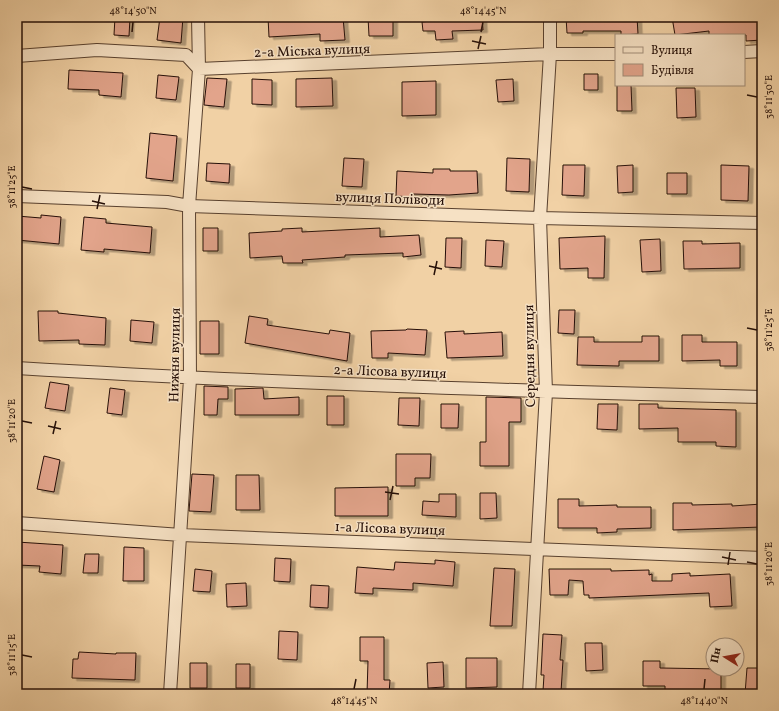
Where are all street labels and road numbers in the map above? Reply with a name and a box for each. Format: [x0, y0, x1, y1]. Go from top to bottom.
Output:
street label: 2-а Міська вулиця [253, 40, 371, 63]
street label: вулиця Поліводи [335, 188, 445, 211]
street label: Середня вулиця [520, 304, 541, 408]
street label: Нижня вулиця [165, 308, 186, 403]
street label: 2-а Лісова вулиця [333, 361, 447, 384]
street label: 1-а Лісова вулиця [334, 518, 446, 541]

